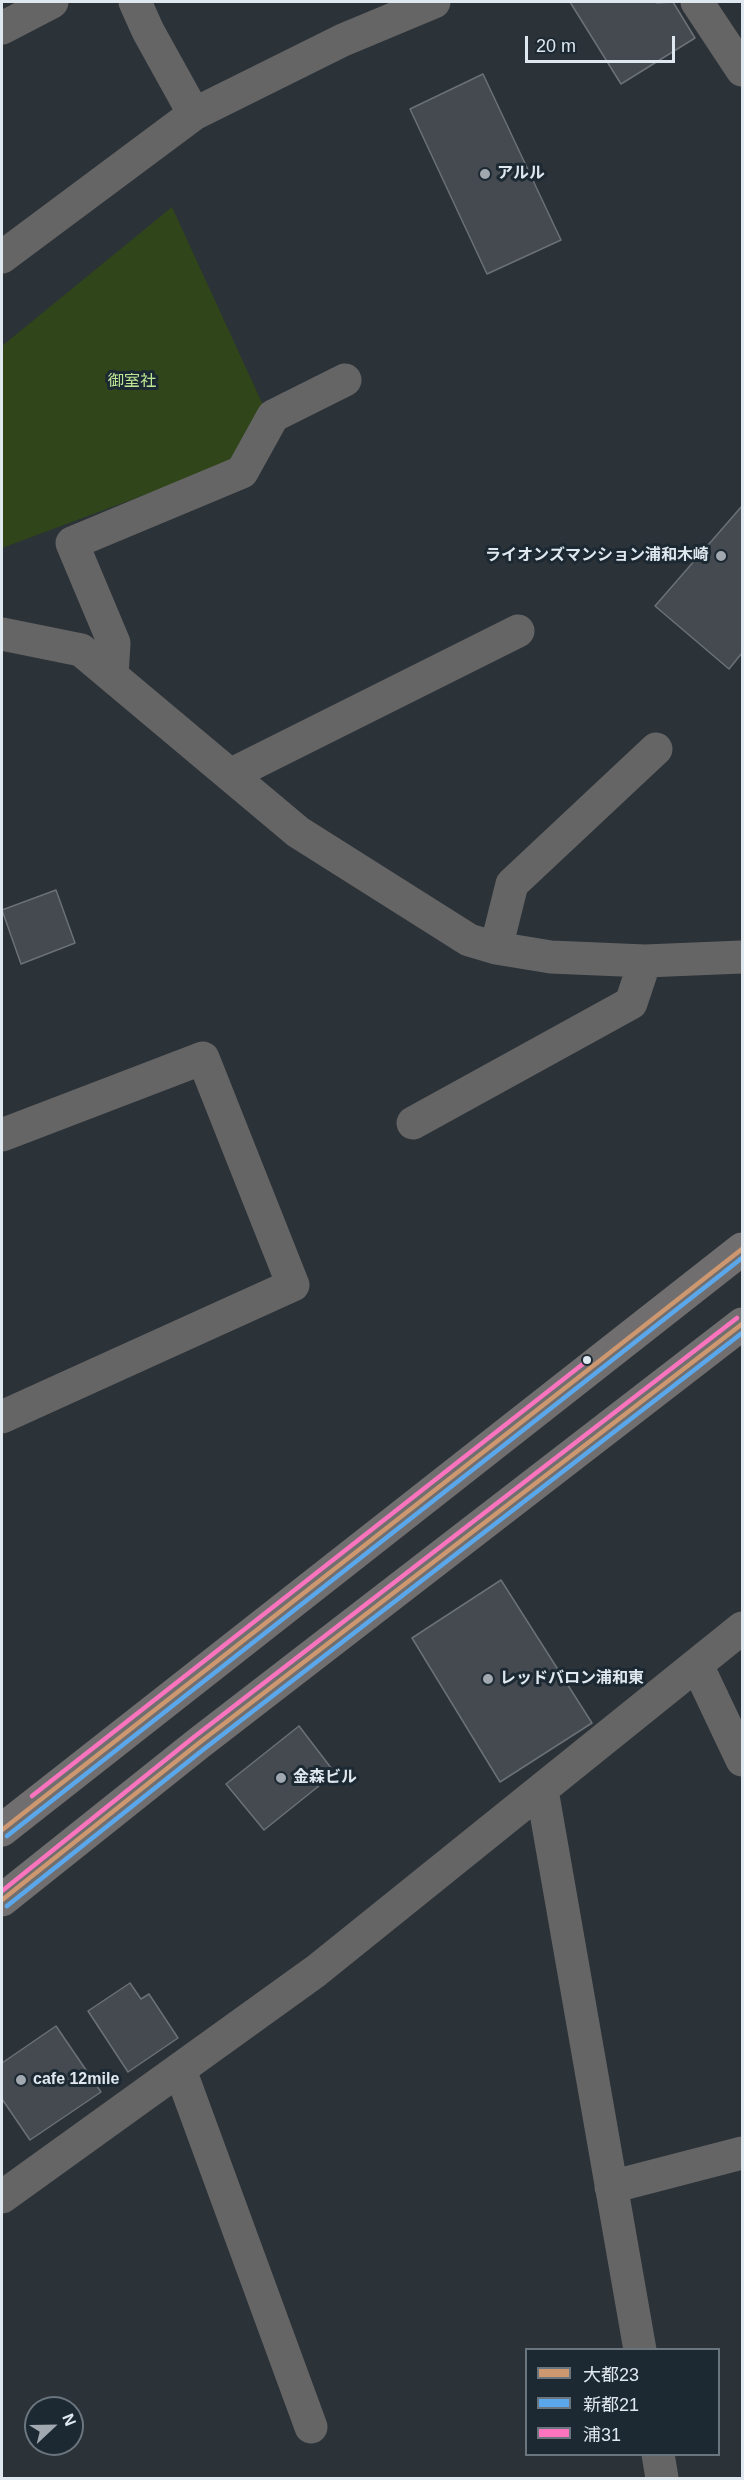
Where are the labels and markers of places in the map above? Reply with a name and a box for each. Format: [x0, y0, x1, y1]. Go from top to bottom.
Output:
place label: アルル [497, 164, 545, 184]
marker: アルル [478, 167, 492, 181]
place label: ライオンズマンション浦和木崎 [485, 546, 709, 566]
marker: ライオンズマンション浦和木崎 [714, 549, 728, 563]
unlabelled marker [581, 1354, 593, 1366]
place label: レッドバロン浦和東 [500, 1669, 644, 1689]
marker: レッドバロン浦和東 [481, 1672, 495, 1686]
place label: 金森ビル [293, 1768, 357, 1788]
marker: 金森ビル [274, 1771, 288, 1785]
place label: cafe 12mile [33, 2070, 119, 2090]
marker: cafe 12mile [14, 2073, 28, 2087]

